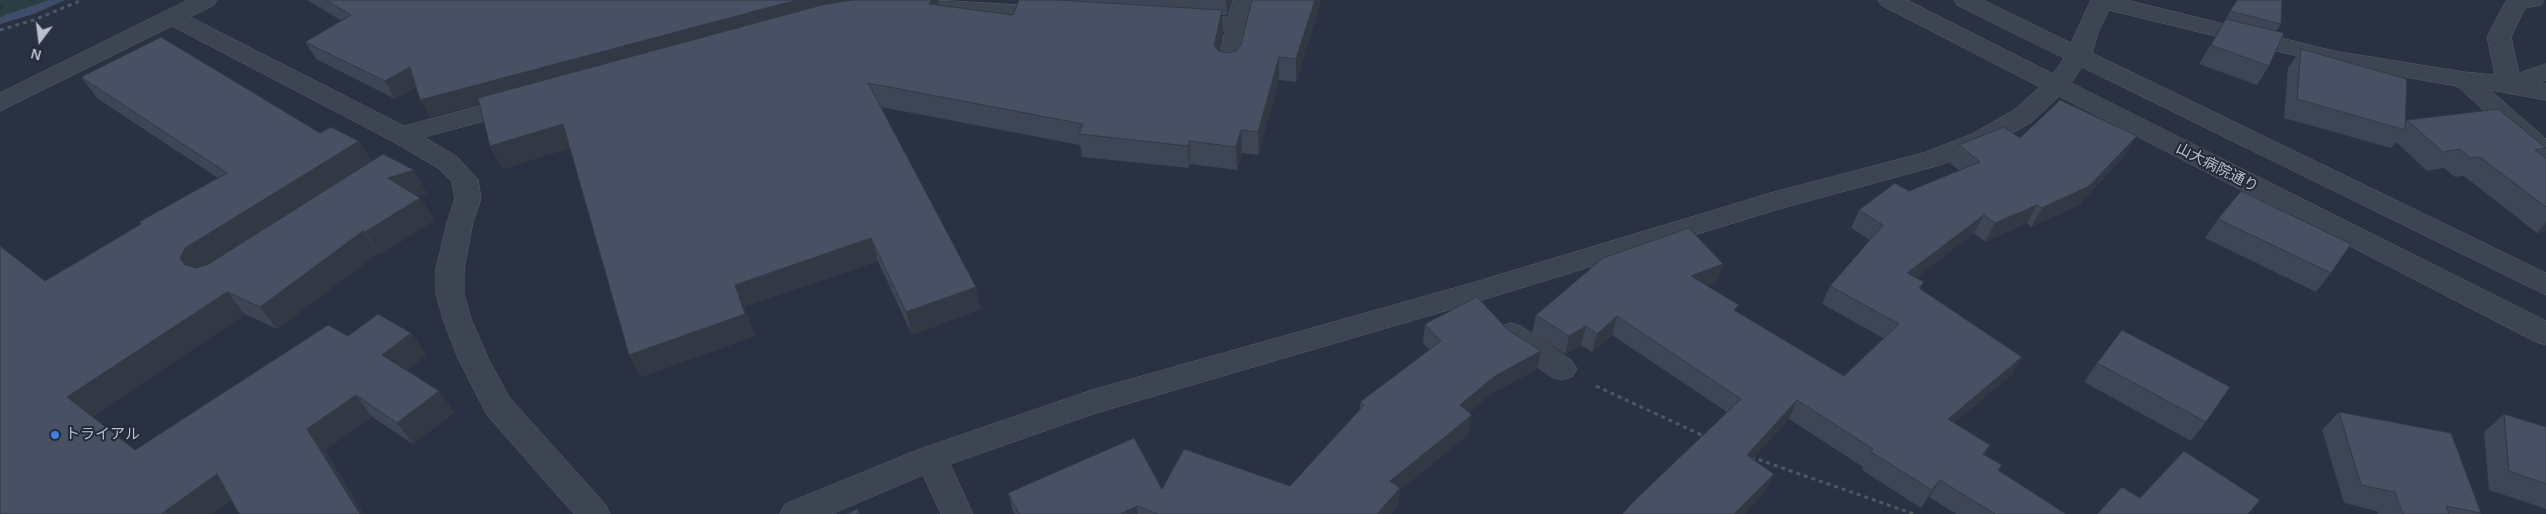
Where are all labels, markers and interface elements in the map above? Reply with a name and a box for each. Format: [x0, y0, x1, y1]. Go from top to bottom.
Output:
north arrow [15, 15, 65, 65]
text: N [29, 45, 43, 64]
street label: 山大病院通り [2173, 140, 2261, 196]
place label: トライアル [65, 426, 140, 444]
marker: トライアル [49, 429, 61, 441]

